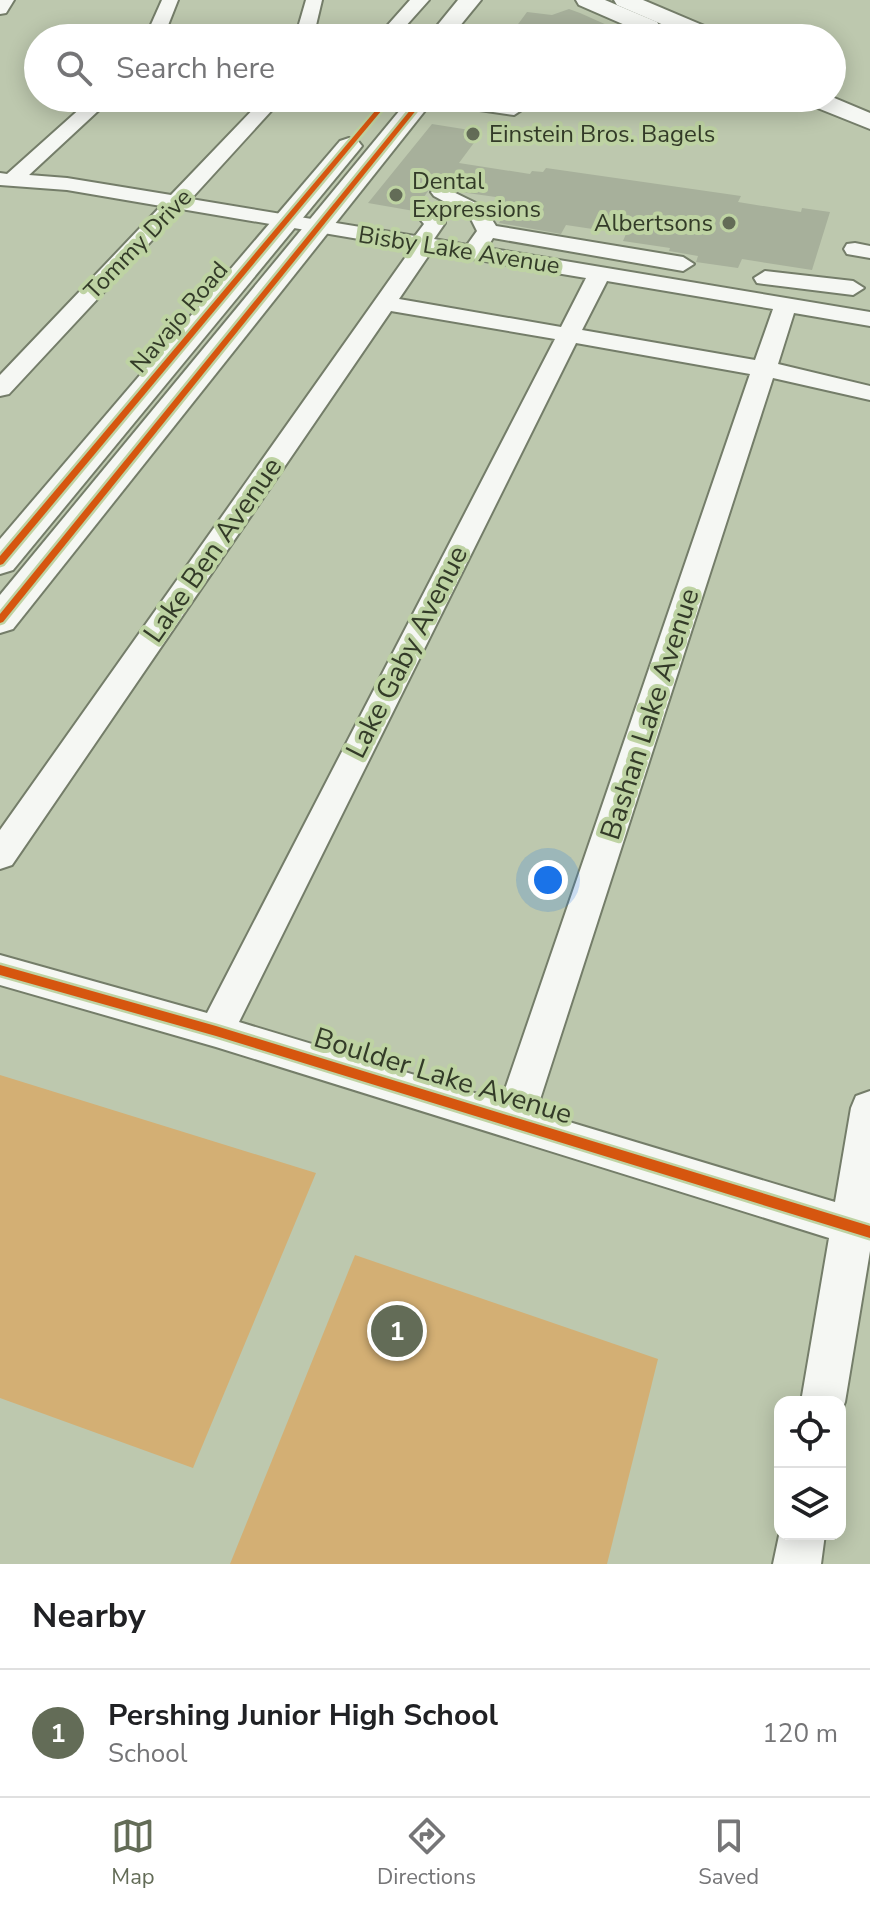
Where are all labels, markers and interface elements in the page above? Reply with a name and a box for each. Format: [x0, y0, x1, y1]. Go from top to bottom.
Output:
search box [24, 24, 846, 112]
icon: search [52, 46, 96, 90]
text: Search here [116, 48, 275, 89]
place label: Einstein Bros. Bagels [489, 118, 715, 150]
marker: Einstein Bros. Bagels [464, 125, 482, 143]
place label: Dental Expressions [412, 165, 541, 225]
street label: Tommy Drive [77, 182, 199, 306]
marker: Dental Expressions [387, 186, 405, 204]
place label: Albertsons [594, 207, 713, 239]
marker: Albertsons [720, 214, 738, 232]
street label: Bisby Lake Avenue [356, 218, 562, 282]
street label: Navajo Road [123, 255, 235, 379]
street label: Lake Ben Avenue [135, 450, 291, 650]
street label: Lake Gaby Avenue [337, 539, 477, 765]
street label: Bashan Lake Avenue [591, 583, 709, 845]
your location [528, 860, 568, 900]
street label: Boulder Lake Avenue [309, 1019, 577, 1133]
pin: 1 [371, 1301, 423, 1361]
map controls [774, 1396, 846, 1540]
button: locate [774, 1396, 846, 1468]
button: layers [774, 1468, 846, 1540]
text: Nearby [32, 1593, 146, 1639]
text: Pershing Junior High School [108, 1695, 498, 1736]
text: 1 [50, 1716, 66, 1751]
text: 120 m [762, 1716, 838, 1751]
text: School [108, 1736, 187, 1771]
tab: Map [111, 1814, 155, 1892]
tab: Directions [377, 1814, 476, 1892]
tab: Saved [698, 1814, 759, 1892]

